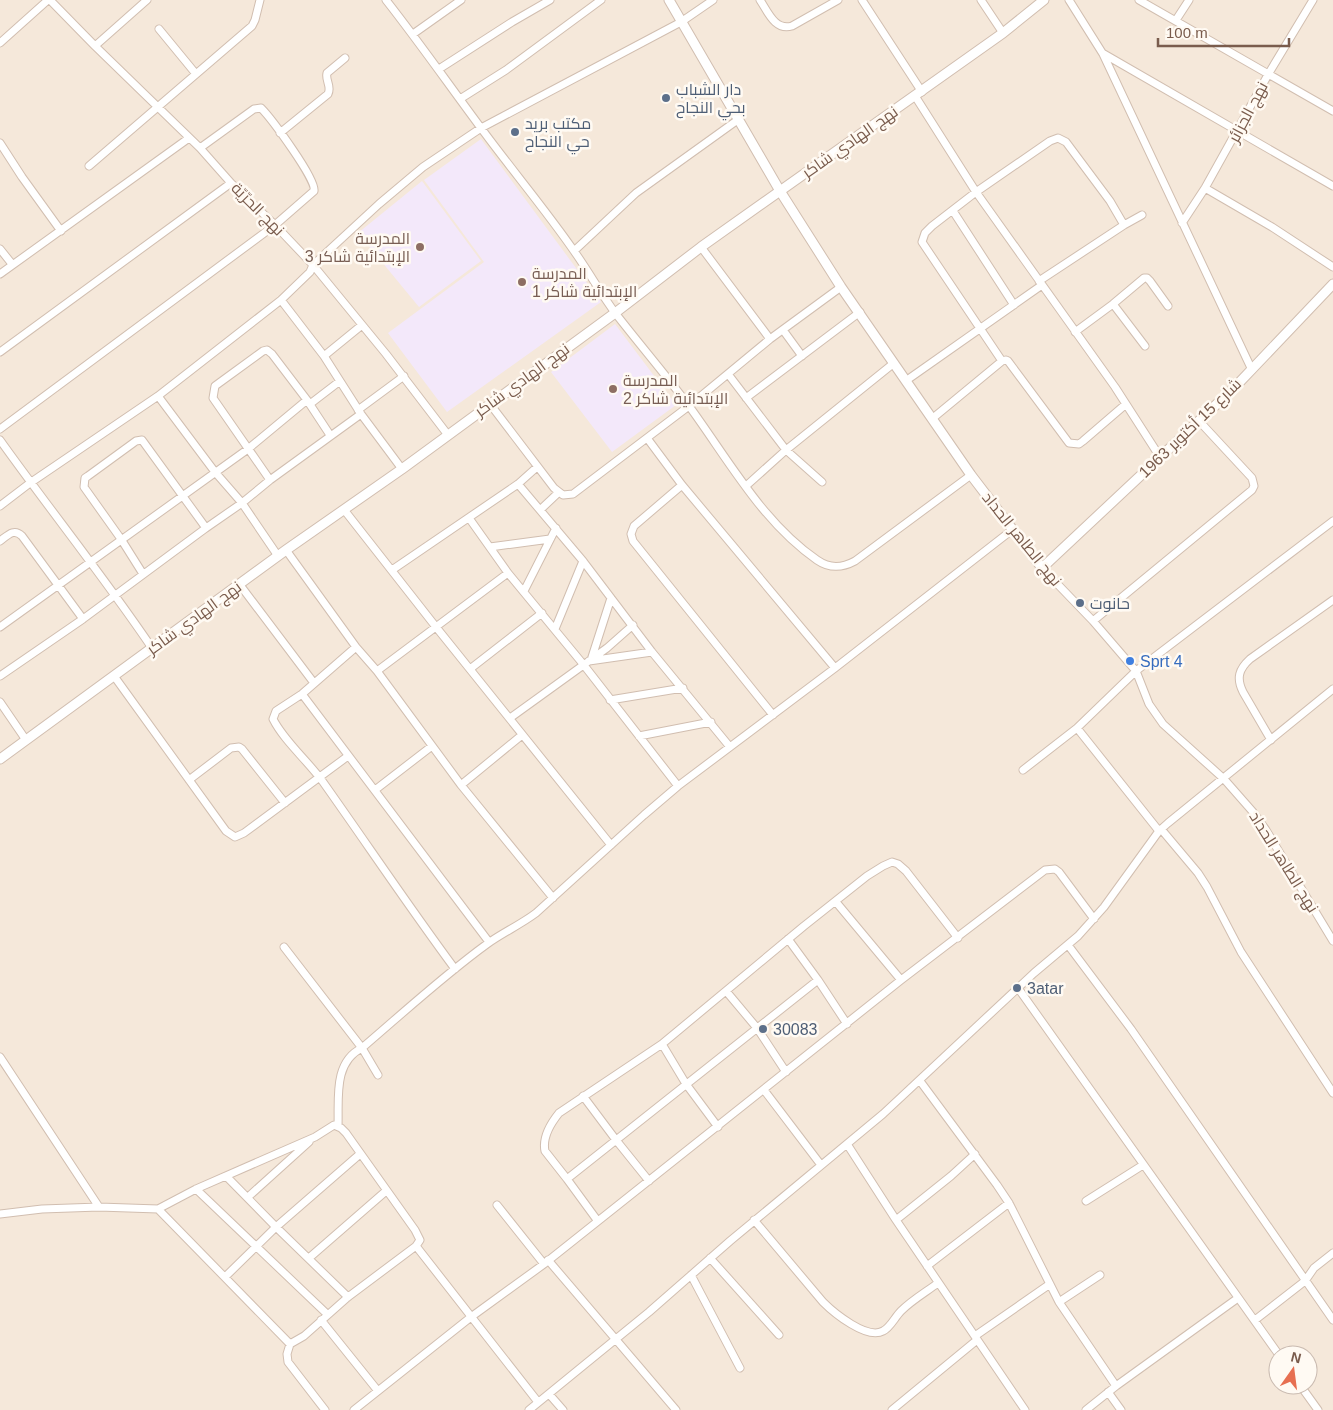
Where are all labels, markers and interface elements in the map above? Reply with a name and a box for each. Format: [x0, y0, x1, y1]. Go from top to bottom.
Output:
scale bar [1158, 15, 1289, 47]
text: 100 m [1166, 24, 1208, 41]
street label: نهج الجزائر [1225, 79, 1274, 147]
place label: دار الشباب بحي النجاح [676, 81, 746, 121]
marker: دار الشباب بحي النجاح [660, 92, 672, 104]
street label: نهج الهادي شاكر [798, 103, 904, 186]
place label: مكتب بريد حي النجاح [525, 115, 591, 155]
marker: مكتب بريد حي النجاح [509, 126, 521, 138]
street label: نهج الحرّيّة [226, 179, 288, 241]
place label: المدرسة الإبتدائية شاكر 3 [305, 230, 410, 266]
marker: المدرسة الإبتدائية شاكر 3 [414, 241, 426, 253]
place label: المدرسة الإبتدائية شاكر 1 [532, 265, 637, 301]
marker: المدرسة الإبتدائية شاكر 1 [516, 276, 528, 288]
street label: نهج الهادي شاكر [471, 340, 575, 425]
place label: المدرسة الإبتدائية شاكر 2 [623, 372, 728, 408]
street label: شارع 15 أكتوبر 1963 [1135, 374, 1247, 483]
marker: المدرسة الإبتدائية شاكر 2 [607, 383, 619, 395]
street label: نهج الطاهر الحداد [977, 489, 1065, 591]
street label: نهج الهادي شاكر [143, 578, 247, 663]
place label: حانوت [1090, 595, 1130, 613]
marker: حانوت [1074, 597, 1086, 609]
place label: Sprt 4 [1140, 653, 1183, 670]
marker: Sprt 4 [1124, 655, 1136, 667]
street label: نهج الطاهر الحداد [1244, 808, 1322, 917]
place label: 3atar [1027, 980, 1064, 997]
marker: 3atar [1011, 982, 1023, 994]
place label: 30083 [773, 1021, 818, 1038]
marker: 30083 [757, 1023, 769, 1035]
north arrow [1268, 1345, 1318, 1395]
text: N [1289, 1348, 1303, 1366]

